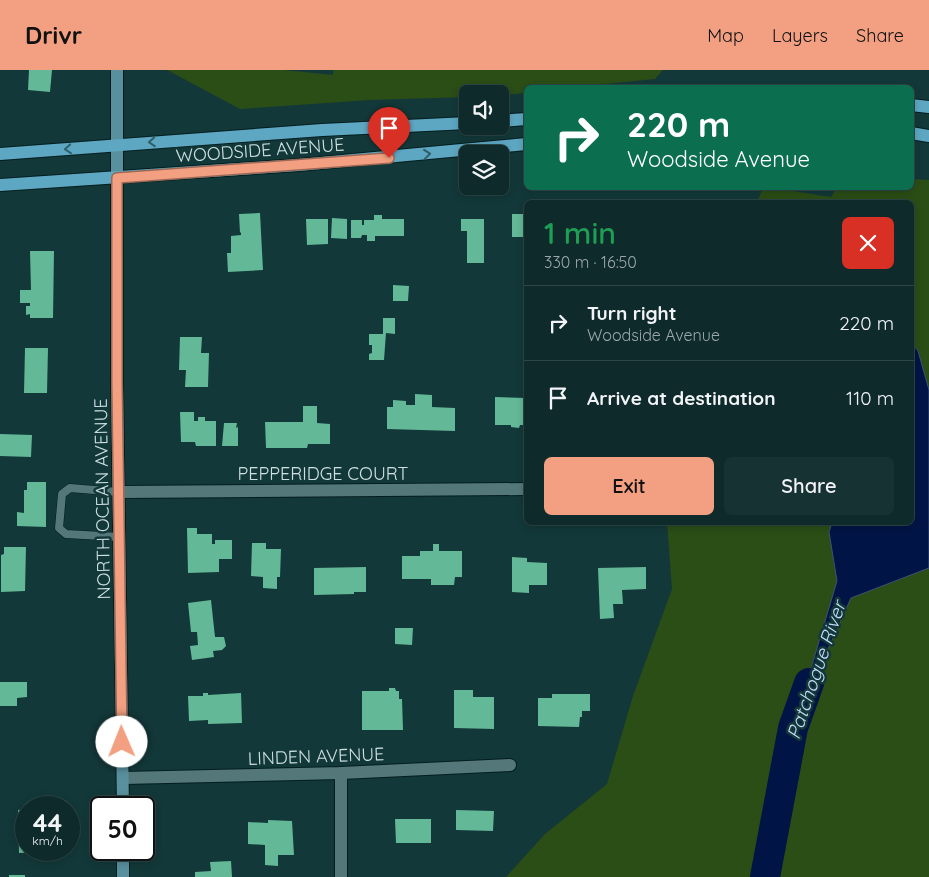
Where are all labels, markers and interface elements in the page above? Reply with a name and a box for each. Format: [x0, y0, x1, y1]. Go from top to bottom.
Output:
text: Drivr [25, 20, 82, 50]
text: Map [707, 24, 744, 47]
text: Layers [772, 24, 828, 47]
text: Share [856, 24, 904, 47]
map controls [459, 85, 509, 195]
button: sound [459, 85, 509, 135]
text: 220 m [627, 102, 730, 146]
icon: right [544, 105, 609, 170]
pin [368, 107, 410, 158]
icon: arrive [375, 114, 403, 142]
street label: WOODSIDE AVENUE [175, 133, 345, 167]
one-way arrow [147, 137, 155, 148]
one-way arrow [64, 144, 72, 155]
button: layers [459, 145, 509, 195]
text: Woodside Avenue [627, 145, 810, 173]
one-way arrow [423, 149, 431, 160]
text: 1 min [544, 214, 616, 252]
button: close [842, 217, 894, 269]
text: 330 m · 16:50 [544, 252, 637, 272]
text: Turn right [587, 301, 676, 325]
icon: right [544, 309, 572, 337]
text: 220 m [839, 311, 894, 335]
text: Woodside Avenue [587, 325, 720, 345]
icon: arrive [544, 384, 572, 412]
text: Arrive at destination [587, 386, 776, 410]
text: 110 m [846, 386, 894, 410]
street label: NORTH OCEAN AVENUE [89, 398, 115, 600]
button: Exit [544, 457, 714, 515]
button: Share [724, 457, 894, 515]
street label: PEPPERIDGE COURT [238, 462, 409, 485]
water label: Patchogue River [781, 595, 852, 742]
position arrow [95, 715, 147, 767]
street label: LINDEN AVENUE [247, 742, 385, 770]
speed limit sign: 50 [90, 796, 155, 861]
text: 44 [33, 807, 62, 838]
text: km/h [32, 833, 63, 848]

